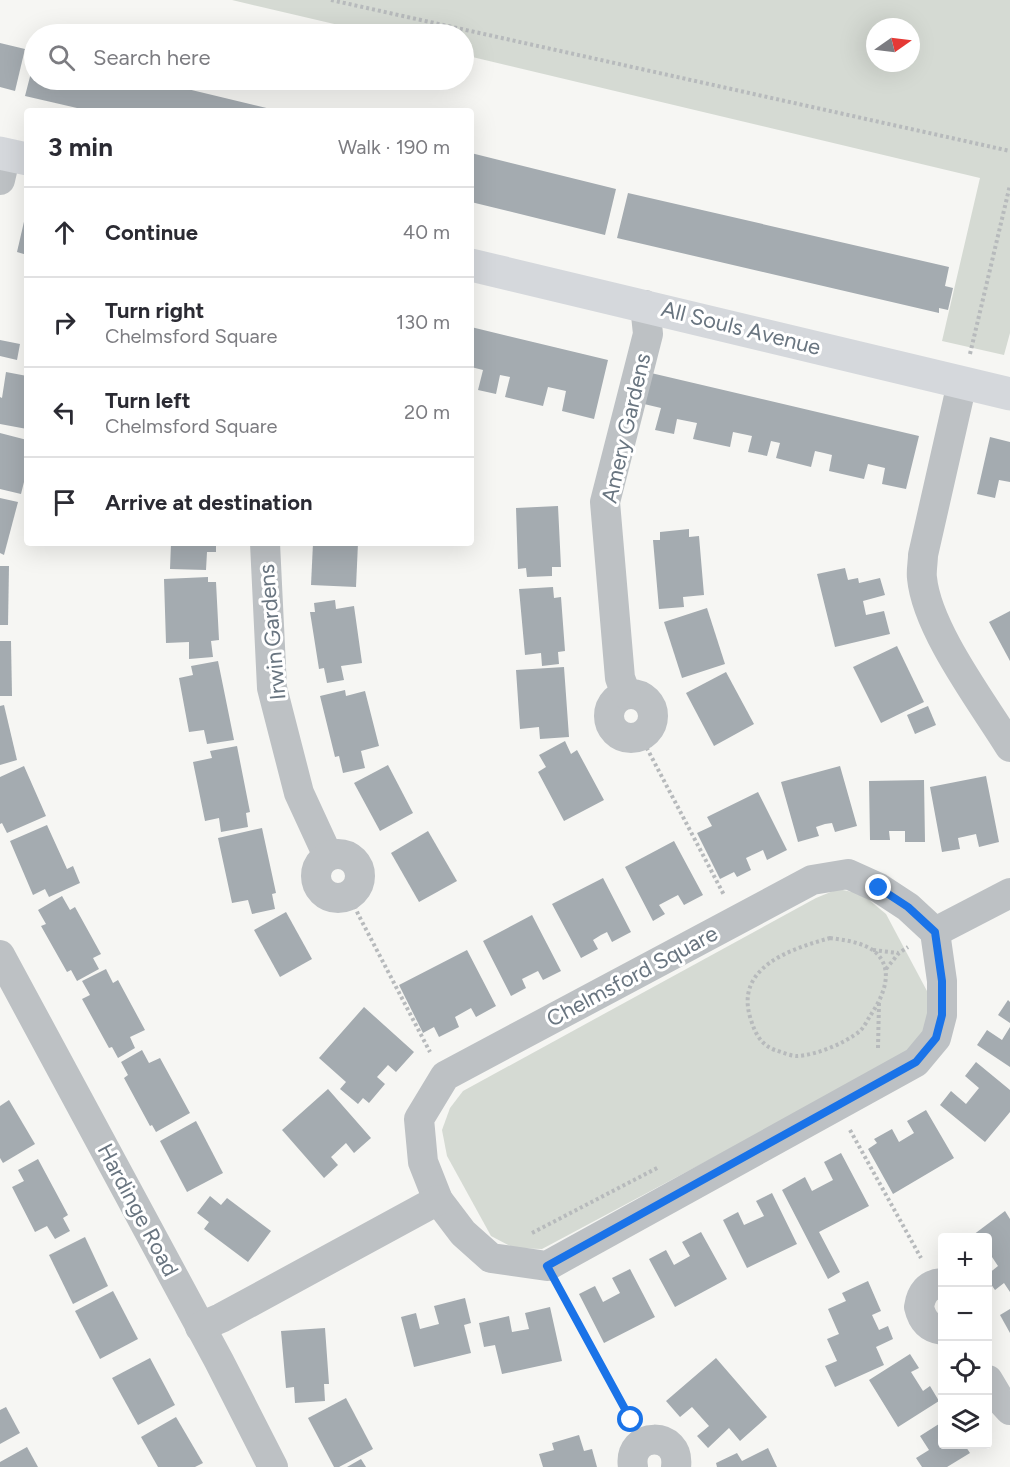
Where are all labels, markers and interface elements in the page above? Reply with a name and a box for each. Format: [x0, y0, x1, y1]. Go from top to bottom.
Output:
north arrow [866, 18, 920, 72]
search box [24, 24, 474, 90]
icon: search [45, 41, 78, 74]
text: Search here [93, 44, 211, 71]
text: 3 min [48, 131, 113, 163]
text: Walk · 190 m [338, 135, 450, 159]
icon: ahead [48, 216, 81, 249]
text: Continue [105, 219, 198, 246]
text: 40 m [403, 220, 450, 244]
street label: All Souls Avenue [658, 295, 824, 361]
text: Turn right [105, 297, 204, 324]
icon: right [48, 306, 81, 339]
text: 130 m [396, 310, 450, 334]
text: Chelmsford Square [105, 324, 277, 348]
street label: Amery Gardens [596, 350, 656, 506]
text: Turn left [105, 387, 191, 414]
icon: left [48, 396, 81, 429]
text: 20 m [404, 400, 450, 424]
text: Chelmsford Square [105, 414, 277, 438]
icon: arrive [48, 486, 81, 519]
text: Arrive at destination [105, 489, 313, 516]
street label: Irwin Gardens [253, 563, 291, 701]
route end [865, 874, 891, 900]
street label: Chelmsford Square [542, 920, 722, 1032]
street label: Hardinge Road [92, 1139, 184, 1281]
map controls [938, 1233, 992, 1449]
button: + [938, 1233, 992, 1287]
button: − [938, 1287, 992, 1341]
button: locate [938, 1341, 992, 1395]
button: layers [938, 1395, 992, 1449]
route start [617, 1406, 643, 1432]

